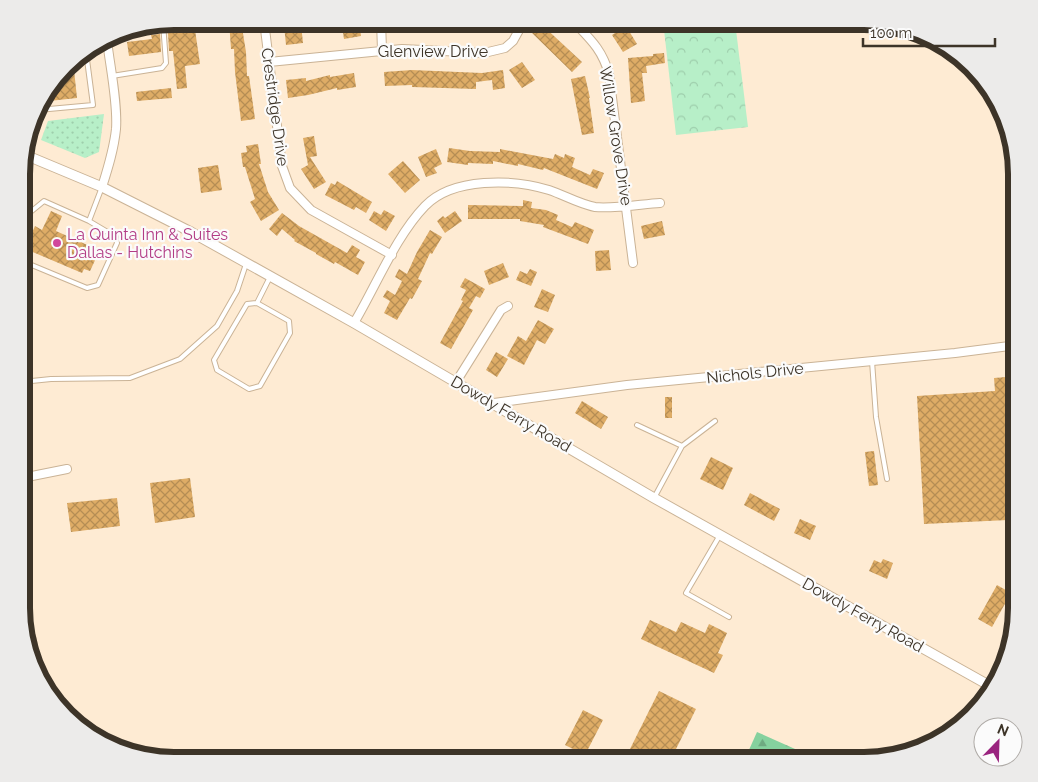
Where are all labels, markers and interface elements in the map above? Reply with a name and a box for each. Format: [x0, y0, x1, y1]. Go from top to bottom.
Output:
scale bar [863, 15, 996, 47]
text: 100 m [870, 24, 912, 42]
street label: Glenview Drive [378, 42, 488, 61]
street label: Crestridge Drive [257, 47, 293, 167]
street label: Willow Grove Drive [596, 65, 636, 207]
place label: La Quinta Inn & Suites Dallas - Hutchins [67, 225, 228, 262]
marker: La Quinta Inn & Suites Dallas - Hutchins [51, 237, 63, 249]
street label: Nichols Drive [705, 358, 805, 388]
street label: Dowdy Ferry Road [447, 372, 575, 456]
street label: Dowdy Ferry Road [799, 574, 927, 656]
north arrow [973, 717, 1023, 767]
text: N [995, 721, 1011, 739]

